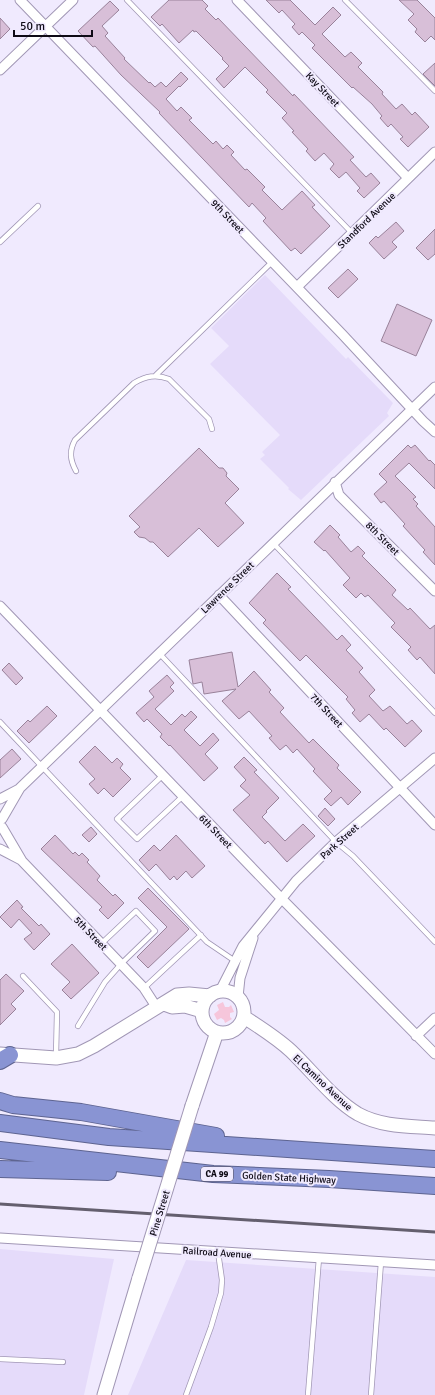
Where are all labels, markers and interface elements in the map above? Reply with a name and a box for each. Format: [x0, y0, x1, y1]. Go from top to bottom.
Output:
scale bar [14, 12, 92, 38]
text: 50 m [20, 19, 45, 34]
street label: Kay Street [303, 70, 342, 110]
street label: Standford Avenue [335, 190, 398, 251]
street label: 9th Street [208, 197, 247, 237]
street label: 8th Street [363, 519, 402, 558]
street label: Lawrence Street [199, 559, 257, 616]
street label: 7th Street [307, 691, 346, 731]
street label: 6th Street [196, 812, 235, 852]
street label: Park Street [318, 821, 362, 862]
street label: 5th Street [71, 914, 110, 954]
street label: El Camino Avenue [290, 1052, 354, 1113]
road number: CA 99 [201, 1167, 233, 1181]
street label: Golden State Highway [242, 1170, 336, 1186]
street label: Pine Street [147, 1189, 173, 1238]
street label: Railroad Avenue [182, 1245, 252, 1261]

